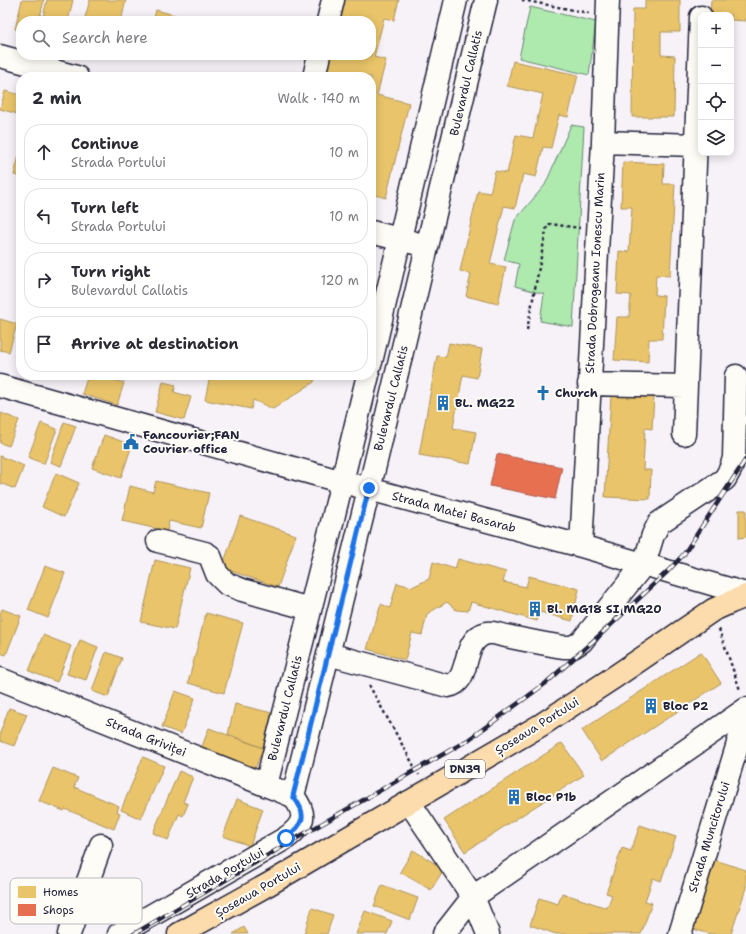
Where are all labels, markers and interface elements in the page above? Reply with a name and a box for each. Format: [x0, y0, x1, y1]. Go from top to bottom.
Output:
map controls [698, 12, 734, 156]
button: + [698, 12, 734, 48]
search box [16, 16, 376, 60]
icon: search [30, 27, 52, 49]
text: Search here [62, 28, 148, 48]
street label: Bulevardul Callatis [446, 28, 486, 137]
button: − [698, 48, 734, 84]
button: locate [698, 84, 734, 120]
text: 2 min [32, 87, 82, 109]
text: Walk · 140 m [277, 90, 360, 107]
button: layers [698, 120, 734, 156]
text: Continue [71, 134, 139, 154]
icon: ahead [33, 141, 55, 163]
text: 10 m [329, 144, 359, 161]
text: Strada Portului [71, 154, 166, 171]
street label: Strada Dobrogeanu Ionescu Marin [582, 172, 608, 374]
text: Turn left [71, 198, 139, 218]
icon: left [33, 205, 55, 227]
text: 10 m [329, 208, 359, 225]
text: Strada Portului [71, 218, 166, 235]
text: Turn right [71, 262, 151, 282]
icon: right [33, 269, 55, 291]
text: 120 m [321, 272, 359, 289]
text: Bulevardul Callatis [71, 282, 188, 299]
icon: arrive [33, 333, 55, 355]
text: Arrive at destination [71, 334, 239, 354]
street label: Bulevardul Callatis [370, 344, 412, 452]
church icon: Church [534, 384, 552, 402]
place label: Church [555, 385, 598, 401]
building icon: BL. MG22 [434, 394, 452, 412]
place label: BL. MG22 [455, 395, 516, 411]
place label: Fancourier;FAN Courier office [143, 427, 240, 457]
public building icon: Fancourier;FAN Courier office [122, 433, 140, 451]
route end [360, 479, 378, 497]
street label: Strada Matei Basarab [390, 488, 518, 536]
building icon: Bl. MG18 SI MG20 [526, 600, 544, 618]
place label: Bl. MG18 SI MG20 [547, 601, 662, 617]
street label: Bulevardul Callatis [264, 654, 306, 762]
street label: Șoseaua Portului [492, 694, 582, 758]
building icon: Bloc P2 [642, 697, 660, 715]
place label: Bloc P2 [663, 698, 709, 714]
street label: Strada Griviței [103, 714, 189, 760]
road number: DN39 [445, 760, 485, 778]
street label: Strada Muncitorului [684, 779, 734, 895]
building icon: Bloc P1b [505, 788, 523, 806]
place label: Bloc P1b [526, 789, 576, 805]
route start [277, 829, 295, 847]
street label: Strada Portului [183, 844, 267, 902]
street label: Șoseaua Portului [212, 859, 304, 921]
legend [10, 878, 142, 924]
text: Homes [43, 885, 79, 900]
text: Shops [43, 903, 74, 918]

